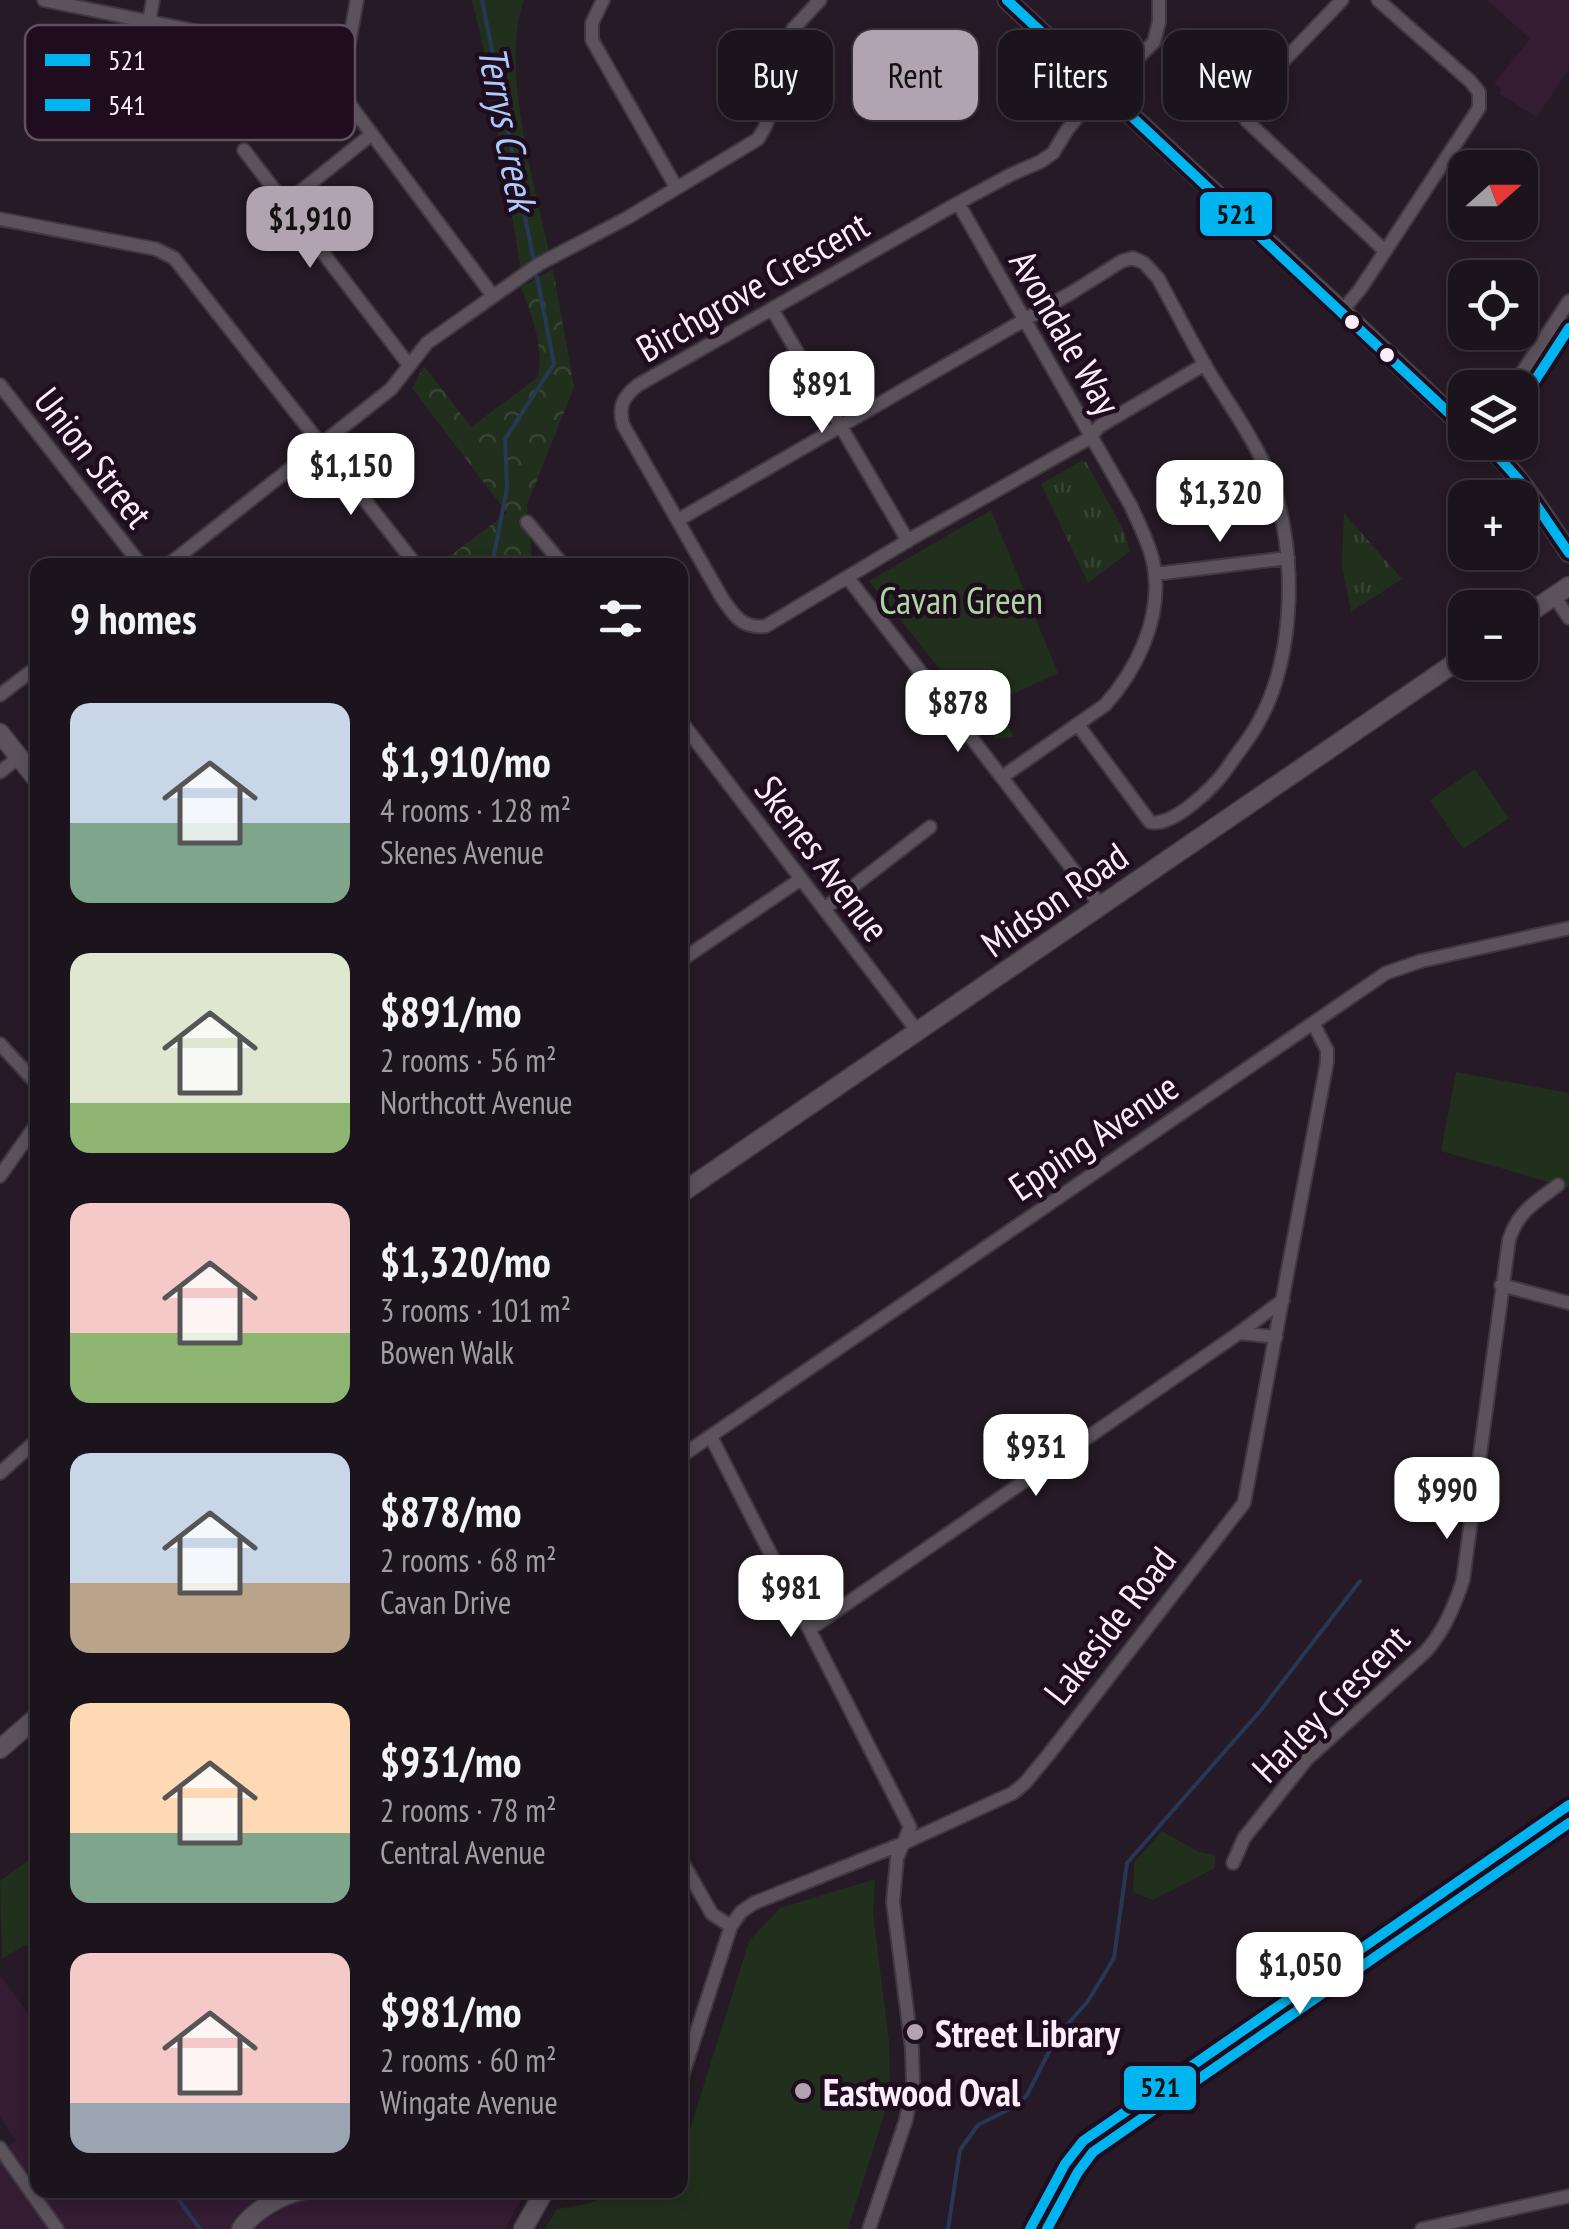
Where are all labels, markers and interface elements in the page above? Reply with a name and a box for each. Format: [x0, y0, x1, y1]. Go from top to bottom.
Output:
legend [25, 25, 355, 140]
chip: Buy [718, 30, 833, 120]
chip: Rent [853, 30, 978, 120]
chip: Filters [998, 30, 1143, 120]
chip: New [1163, 30, 1287, 120]
text: 521 [108, 41, 146, 78]
water label: Terrys Creek [467, 41, 550, 219]
text: 541 [108, 86, 146, 123]
north arrow [1448, 150, 1538, 240]
map controls [1448, 150, 1538, 680]
pin: $1,910 [229, 186, 391, 271]
line badge: 521 [1198, 190, 1274, 238]
text: 521 [1216, 195, 1256, 232]
text: $1,910 [268, 197, 352, 239]
street label: Birchgrove Crescent [627, 200, 877, 372]
street label: Avondale Way [999, 241, 1133, 424]
button: locate [1448, 260, 1538, 350]
unlabelled marker [1342, 312, 1362, 332]
unlabelled marker [1377, 345, 1397, 365]
pin: $891 [763, 351, 881, 436]
text: $891 [791, 362, 853, 404]
button: layers [1448, 370, 1538, 460]
street label: Union Street [24, 377, 164, 537]
pin: $1,150 [270, 433, 432, 518]
text: $1,150 [309, 444, 393, 486]
pin: $1,320 [1139, 460, 1301, 545]
text: $1,320 [1178, 471, 1262, 513]
button: + [1448, 480, 1538, 570]
park label: Cavan Green [879, 575, 1043, 624]
button: − [1448, 590, 1538, 680]
text: 9 homes [70, 591, 197, 646]
icon: filters [593, 591, 648, 646]
pin: $878 [899, 670, 1017, 755]
text: $878 [927, 681, 989, 723]
text: $1,910/mo [380, 734, 551, 789]
icon: home [150, 743, 270, 863]
street label: Skenes Avenue [745, 766, 901, 950]
text: 4 rooms · 128 m² [380, 789, 571, 831]
text: Skenes Avenue [380, 831, 544, 873]
street label: Midson Road [971, 831, 1137, 967]
text: $891/mo [380, 984, 522, 1039]
icon: home [150, 993, 270, 1113]
text: 2 rooms · 56 m² [380, 1039, 557, 1081]
street label: Epping Avenue [999, 1061, 1187, 1211]
text: Northcott Avenue [380, 1081, 573, 1123]
text: $1,320/mo [380, 1234, 551, 1289]
icon: home [150, 1243, 270, 1363]
text: 3 rooms · 101 m² [380, 1289, 571, 1331]
text: Bowen Walk [380, 1331, 514, 1373]
pin: $931 [977, 1414, 1095, 1499]
text: $931 [1005, 1425, 1067, 1467]
pin: $990 [1388, 1457, 1506, 1542]
text: $990 [1416, 1468, 1478, 1510]
text: $878/mo [380, 1484, 522, 1539]
icon: home [150, 1493, 270, 1613]
street label: Lakeside Road [1032, 1536, 1186, 1714]
text: 2 rooms · 68 m² [380, 1539, 557, 1581]
pin: $981 [732, 1555, 850, 1640]
text: $981 [760, 1566, 822, 1608]
text: Cavan Drive [380, 1581, 511, 1623]
street label: Harley Crescent [1241, 1614, 1419, 1792]
text: $931/mo [380, 1734, 522, 1789]
icon: home [150, 1743, 270, 1863]
text: 2 rooms · 78 m² [380, 1789, 557, 1831]
text: Central Avenue [380, 1831, 546, 1873]
pin: $1,050 [1219, 1932, 1381, 2017]
text: $1,050 [1258, 1943, 1342, 1985]
text: $981/mo [380, 1984, 522, 2039]
icon: home [150, 1993, 270, 2113]
place label: Street Library [935, 2008, 1121, 2057]
marker: Street Library [904, 2021, 926, 2043]
text: 2 rooms · 60 m² [380, 2039, 557, 2081]
line badge: 521 [1122, 2064, 1198, 2112]
place label: Eastwood Oval [823, 2067, 1021, 2116]
text: 521 [1140, 2068, 1180, 2105]
marker: Eastwood Oval [792, 2080, 814, 2102]
text: Wingate Avenue [380, 2081, 558, 2123]

